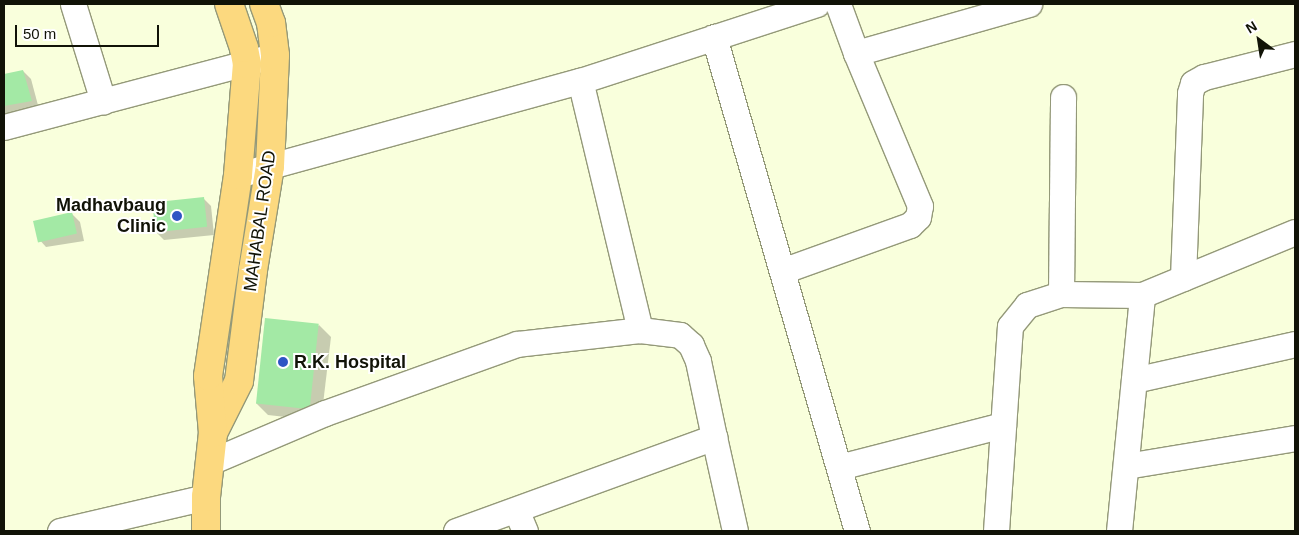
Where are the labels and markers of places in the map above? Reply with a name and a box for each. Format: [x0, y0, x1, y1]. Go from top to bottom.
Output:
place label: Madhavbaug Clinic [56, 195, 166, 238]
marker: Madhavbaug Clinic [170, 209, 184, 223]
place label: R.K. Hospital [294, 351, 406, 373]
marker: R.K. Hospital [276, 355, 290, 369]

